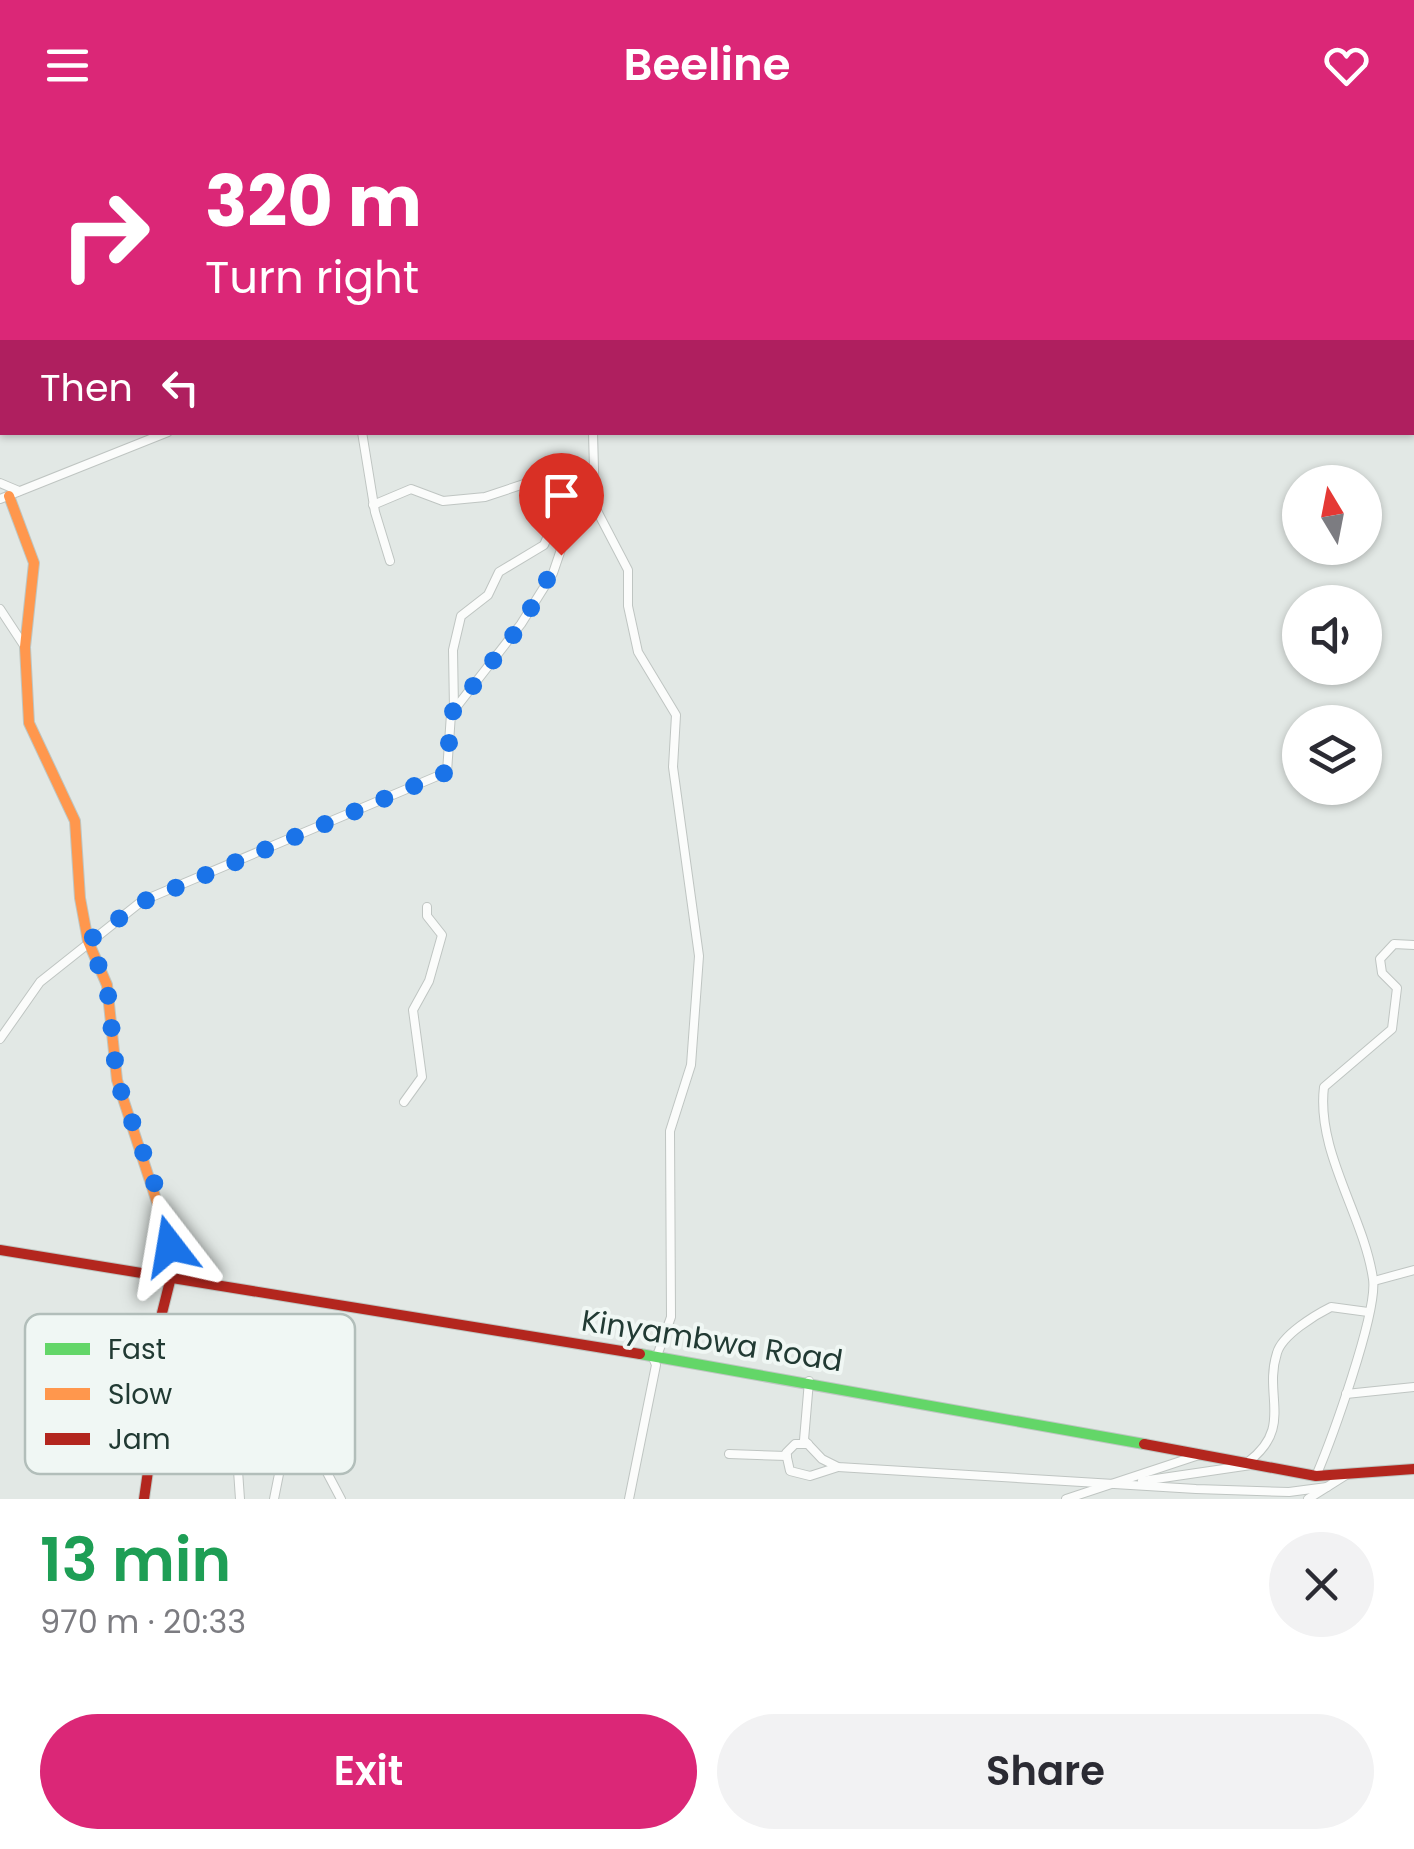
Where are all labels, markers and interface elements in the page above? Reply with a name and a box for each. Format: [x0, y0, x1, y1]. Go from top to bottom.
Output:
text: Beeline [624, 33, 791, 96]
icon: menu [40, 38, 95, 93]
icon: heart [1319, 38, 1374, 93]
text: 320 m [205, 152, 422, 251]
icon: right [40, 170, 170, 300]
text: Turn right [205, 246, 419, 309]
icon: left [153, 360, 208, 415]
text: Then [40, 361, 133, 414]
pin [519, 453, 604, 556]
north arrow [1282, 465, 1382, 565]
map controls [1282, 465, 1382, 805]
icon: arrive [534, 468, 589, 523]
button: sound [1282, 585, 1382, 685]
button: layers [1282, 705, 1382, 805]
position arrow [118, 1194, 222, 1298]
street label: Kinyambwa Road [578, 1299, 846, 1382]
legend [25, 1314, 355, 1474]
text: Fast [108, 1330, 166, 1369]
text: Slow [108, 1375, 172, 1414]
text: Jam [108, 1420, 171, 1459]
text: 13 min [40, 1518, 231, 1602]
button: close [1269, 1532, 1374, 1637]
text: 970 m · 20:33 [40, 1599, 246, 1644]
button: Exit [40, 1714, 697, 1829]
button: Share [717, 1714, 1374, 1829]

